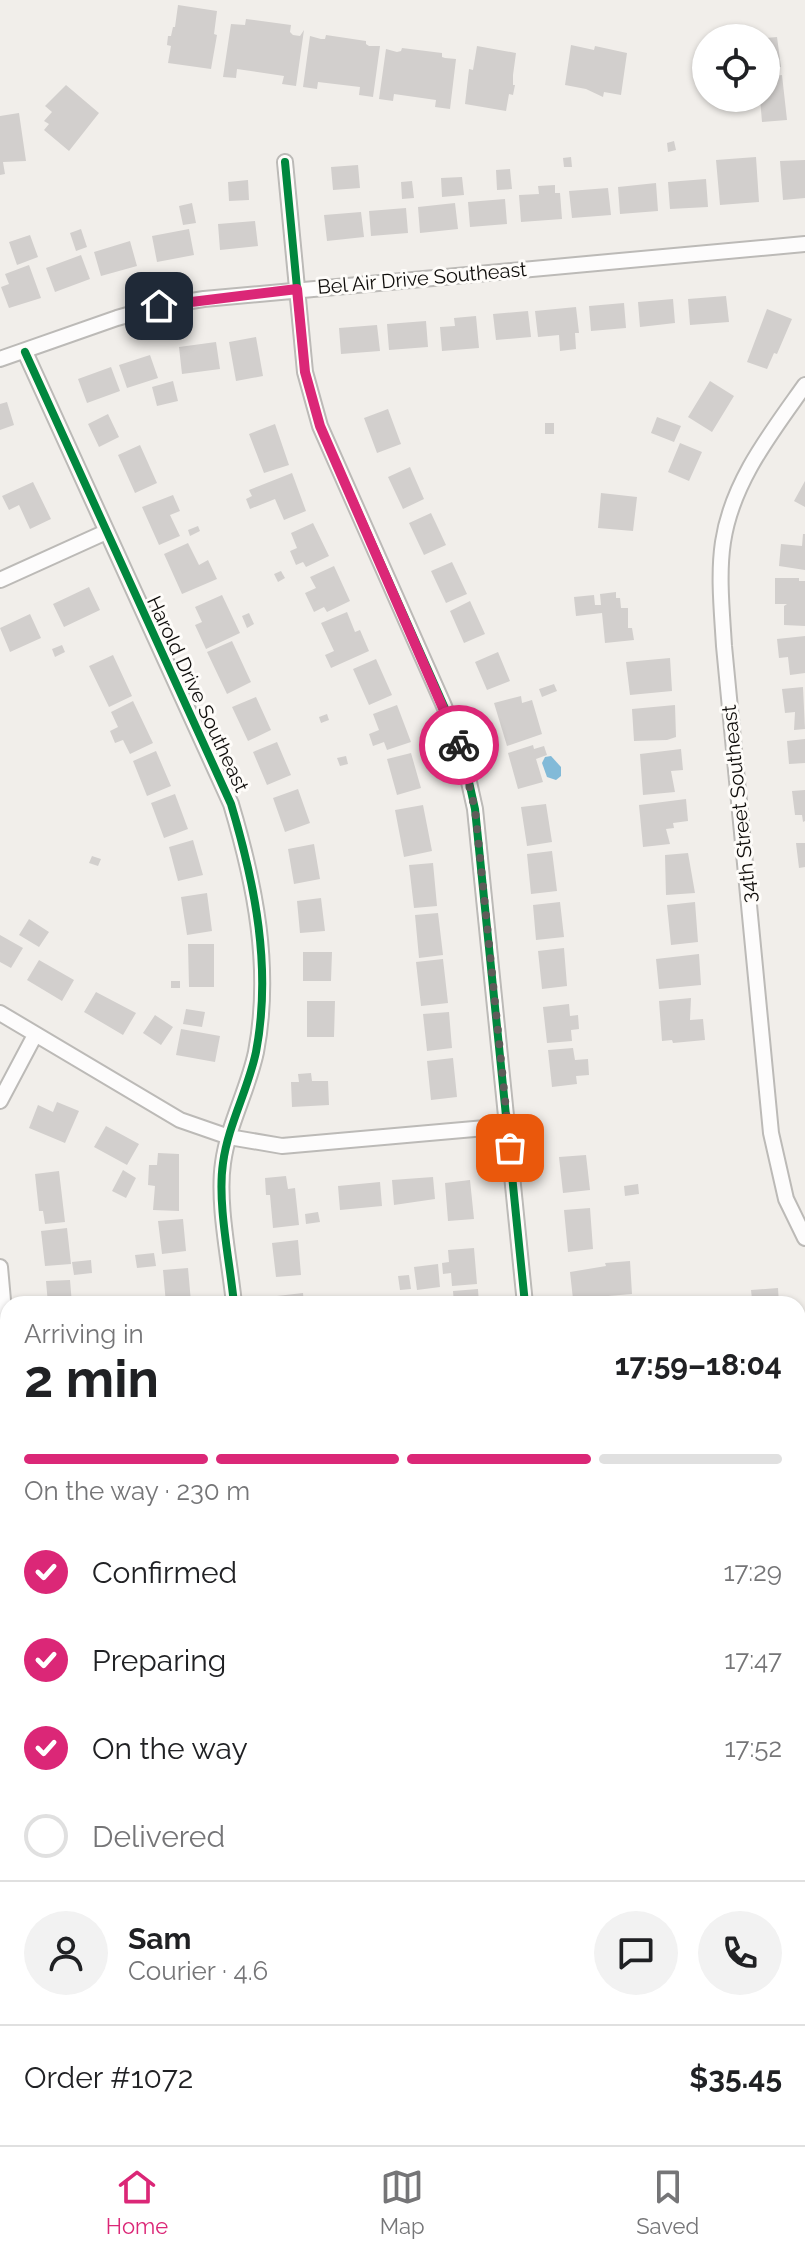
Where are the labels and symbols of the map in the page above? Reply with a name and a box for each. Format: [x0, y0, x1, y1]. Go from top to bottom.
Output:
street label: Bel Air Drive Southeast [316, 257, 528, 299]
pin [125, 272, 193, 340]
street label: Harold Drive Southeast [142, 592, 254, 796]
street label: 34th Street Southeast [717, 704, 761, 904]
courier [419, 705, 499, 785]
pin [476, 1114, 544, 1182]

